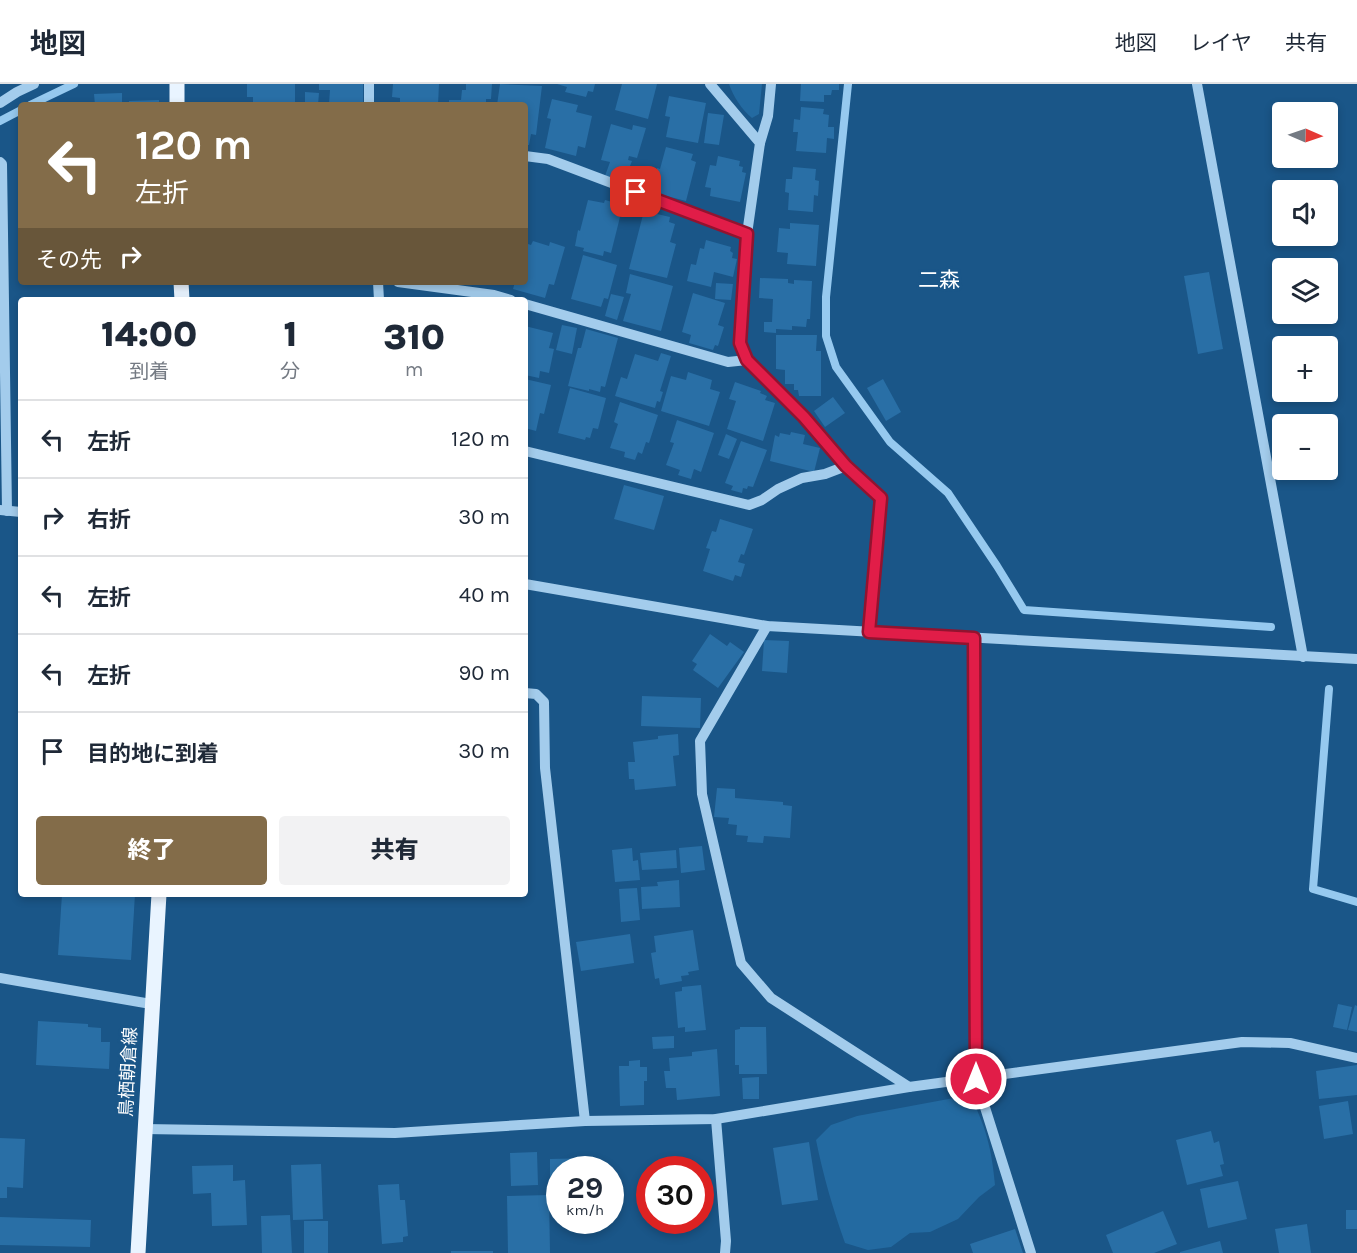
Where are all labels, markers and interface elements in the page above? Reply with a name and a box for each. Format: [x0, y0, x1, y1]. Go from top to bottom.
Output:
text: 地図 [30, 27, 86, 60]
text: 地図 [1115, 31, 1157, 55]
text: レイヤ [1190, 31, 1252, 55]
text: 共有 [1285, 31, 1327, 55]
north arrow [1272, 102, 1338, 168]
map controls [1272, 102, 1338, 480]
text: 120 m [135, 120, 252, 170]
icon: left [36, 126, 114, 204]
pin [610, 166, 661, 217]
icon: arrive [619, 175, 652, 208]
text: 左折 [135, 177, 189, 209]
button: sound [1272, 180, 1338, 246]
icon: right [114, 240, 147, 273]
text: その先 [36, 247, 102, 273]
button: layers [1272, 258, 1338, 324]
district label: 二森 [918, 268, 960, 292]
text: 14:00 [101, 313, 197, 355]
text: 1 [283, 313, 297, 355]
text: 310 [383, 316, 445, 358]
button: + [1272, 336, 1338, 402]
text: m [405, 358, 424, 381]
text: 到着 [129, 360, 169, 383]
text: 分 [280, 360, 300, 383]
button: − [1272, 414, 1338, 480]
icon: left [36, 423, 69, 456]
text: 120 m [451, 426, 510, 452]
text: 左折 [87, 429, 131, 455]
icon: right [36, 501, 69, 534]
text: 30 m [458, 504, 510, 530]
text: 右折 [87, 507, 131, 533]
icon: left [36, 579, 69, 612]
text: 40 m [459, 582, 510, 608]
text: 左折 [87, 585, 131, 611]
icon: left [36, 657, 69, 690]
text: 90 m [458, 660, 510, 686]
text: 左折 [87, 663, 131, 689]
icon: arrive [36, 735, 69, 768]
text: 30 m [458, 738, 510, 764]
text: 目的地に到着 [87, 741, 219, 767]
button: 終了 [36, 816, 267, 885]
button: 共有 [279, 816, 510, 885]
street label: 鳥栖朝倉線 [115, 1026, 141, 1118]
position arrow [944, 1047, 1008, 1111]
speed limit sign: 30 [636, 1156, 714, 1234]
text: 29 [567, 1170, 603, 1206]
text: km/h [566, 1201, 604, 1219]

